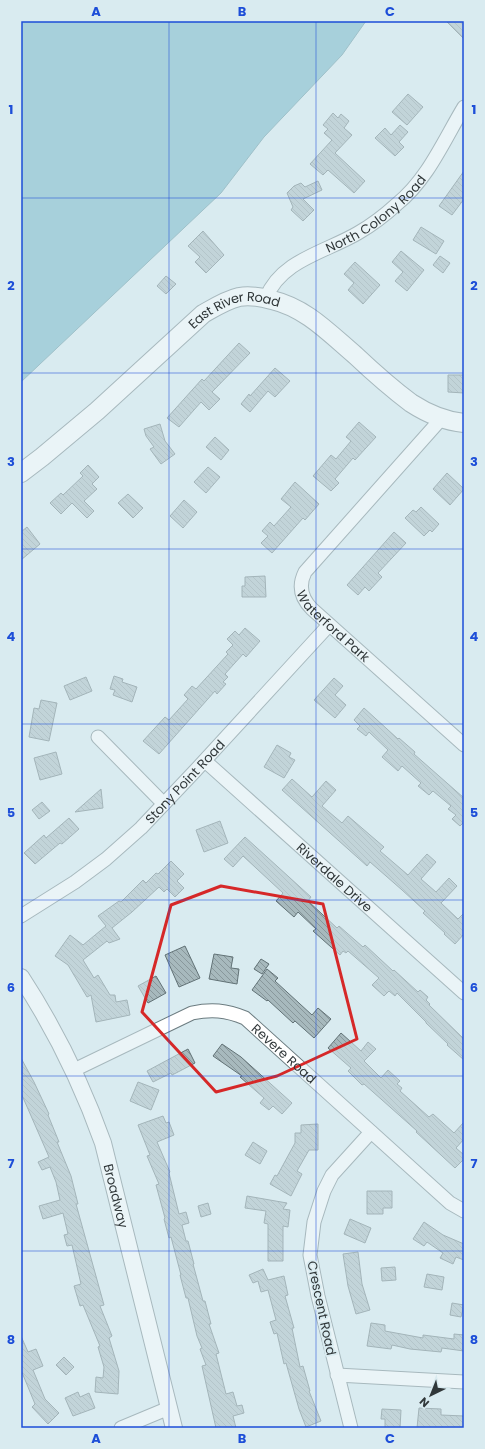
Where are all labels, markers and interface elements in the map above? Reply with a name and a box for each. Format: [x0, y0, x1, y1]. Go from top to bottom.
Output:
text: A [91, 2, 101, 21]
text: B [238, 2, 247, 21]
text: C [385, 2, 395, 21]
text: 1 [9, 100, 13, 119]
text: 1 [472, 100, 476, 119]
street label: North Colony Road [323, 171, 431, 258]
text: 2 [7, 276, 15, 295]
text: 2 [470, 276, 478, 295]
street label: East River Road [184, 287, 283, 333]
text: 3 [7, 452, 15, 471]
text: 3 [470, 452, 478, 471]
street label: Waterford Park [292, 587, 374, 667]
text: 4 [7, 627, 16, 646]
text: 4 [470, 627, 479, 646]
street label: Stony Point Road [141, 735, 229, 828]
text: 5 [7, 803, 15, 822]
text: 5 [470, 803, 478, 822]
street label: Riverdale Drive [292, 838, 376, 917]
text: 6 [7, 978, 15, 997]
text: 6 [470, 978, 478, 997]
street label: Revere Road [247, 1019, 321, 1088]
text: 7 [8, 1154, 15, 1173]
text: 7 [471, 1154, 478, 1173]
street label: Broadway [99, 1162, 133, 1231]
street label: Crescent Road [302, 1259, 341, 1357]
text: 8 [7, 1330, 15, 1349]
text: 8 [470, 1330, 478, 1349]
north arrow [411, 1375, 451, 1415]
text: N [416, 1394, 433, 1411]
text: A [91, 1429, 101, 1448]
text: B [238, 1429, 247, 1448]
text: C [385, 1429, 395, 1448]

